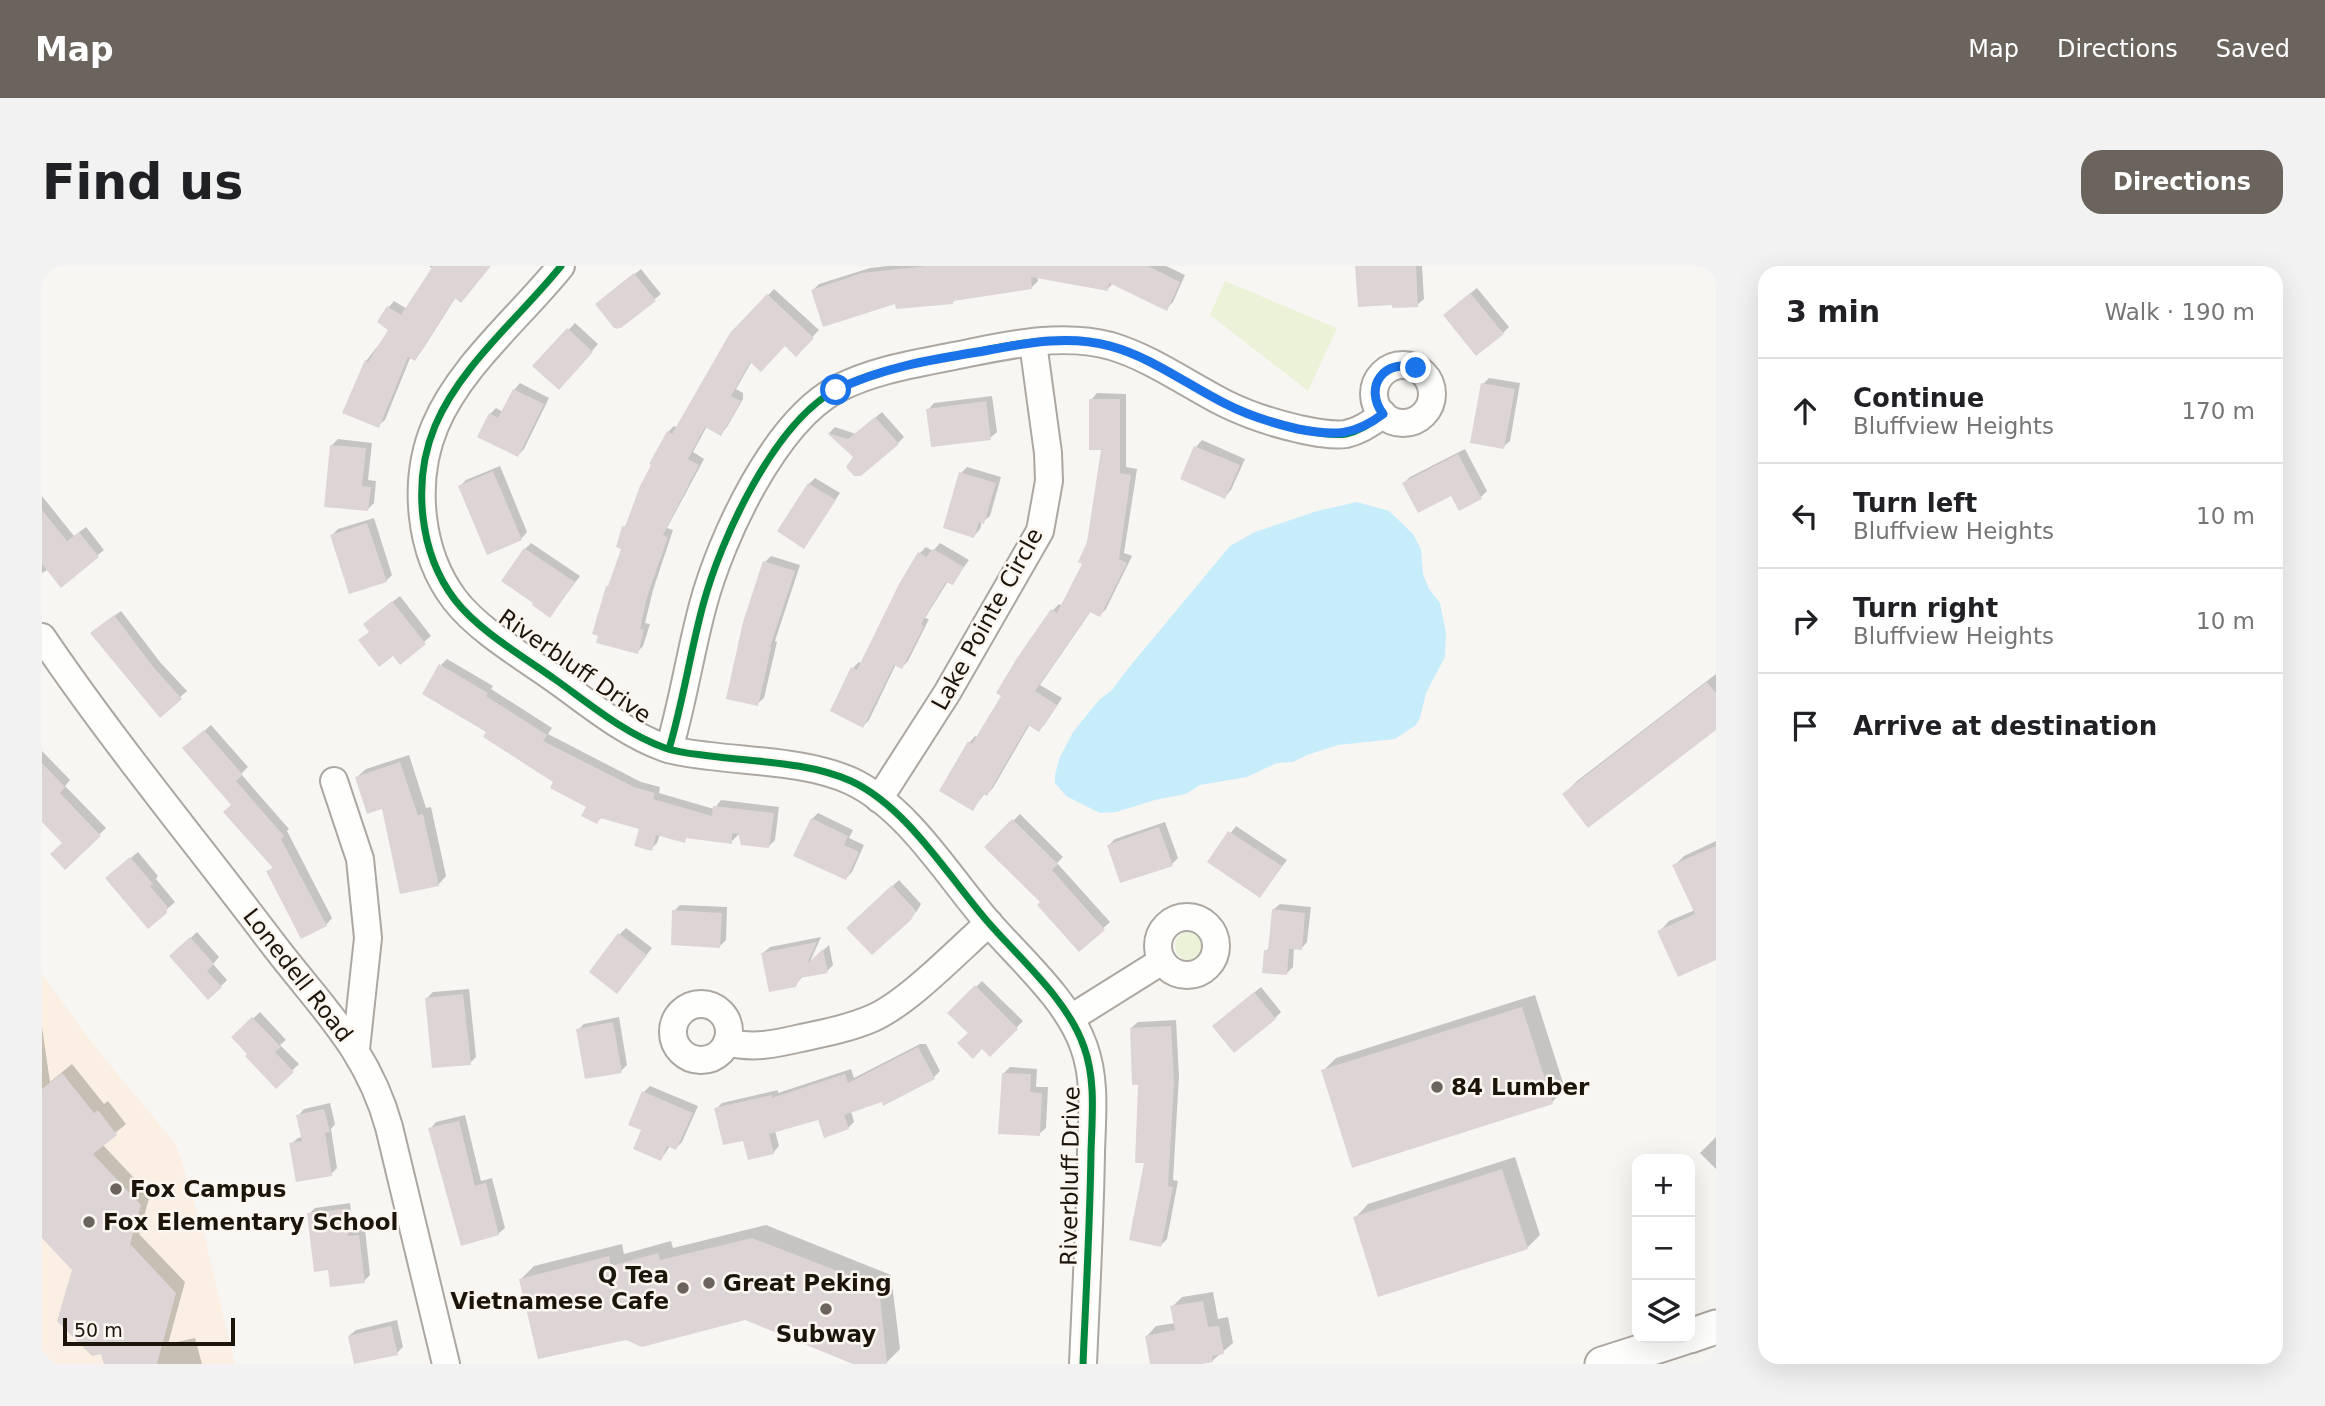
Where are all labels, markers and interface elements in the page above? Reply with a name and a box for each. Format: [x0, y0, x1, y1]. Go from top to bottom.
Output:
text: Map [35, 30, 114, 69]
text: Map [1968, 35, 2019, 63]
text: Directions [2057, 35, 2178, 63]
text: Saved [2216, 35, 2290, 63]
button: Directions [2081, 150, 2283, 214]
text: Find us [42, 154, 243, 211]
text: 3 min [1786, 294, 1880, 329]
text: Walk · 190 m [2104, 299, 2255, 325]
route end [1400, 352, 1431, 383]
route start [820, 374, 851, 405]
text: Continue [1853, 383, 1984, 413]
icon: ahead [1786, 392, 1824, 430]
text: 170 m [2181, 398, 2255, 424]
text: Bluffview Heights [1853, 413, 2054, 439]
text: Turn left [1853, 488, 1977, 518]
icon: left [1786, 497, 1824, 535]
text: 10 m [2196, 503, 2255, 529]
text: Bluffview Heights [1853, 518, 2054, 544]
street label: Lake Pointe Circle [926, 523, 1048, 715]
text: Turn right [1853, 593, 1998, 623]
icon: right [1786, 602, 1824, 640]
street label: Riverbluff Drive [494, 604, 656, 728]
text: 10 m [2196, 608, 2255, 634]
text: Bluffview Heights [1853, 623, 2054, 649]
icon: arrive [1786, 707, 1824, 745]
text: Arrive at destination [1853, 711, 2157, 741]
street label: Lonedell Road [238, 903, 358, 1047]
place label: 84 Lumber [1451, 1074, 1590, 1100]
marker: 84 Lumber [1429, 1079, 1445, 1095]
street label: Riverbluff Drive [1055, 1086, 1085, 1266]
map controls [1632, 1154, 1695, 1343]
button: + [1632, 1154, 1695, 1217]
place label: Fox Campus [130, 1176, 286, 1202]
marker: Fox Campus [108, 1181, 124, 1197]
place label: Fox Elementary School [103, 1209, 398, 1235]
marker: Fox Elementary School [81, 1214, 97, 1230]
button: − [1632, 1217, 1695, 1280]
place label: Q Tea Vietnamese Cafe [450, 1262, 669, 1314]
place label: Great Peking [723, 1270, 892, 1296]
marker: Great Peking [701, 1275, 717, 1291]
marker: Q Tea Vietnamese Cafe [675, 1280, 691, 1296]
button: layers [1632, 1280, 1695, 1343]
marker: Subway [818, 1301, 834, 1317]
scale bar [63, 1315, 234, 1347]
text: 50 m [74, 1319, 123, 1341]
place label: Subway [776, 1321, 876, 1347]

